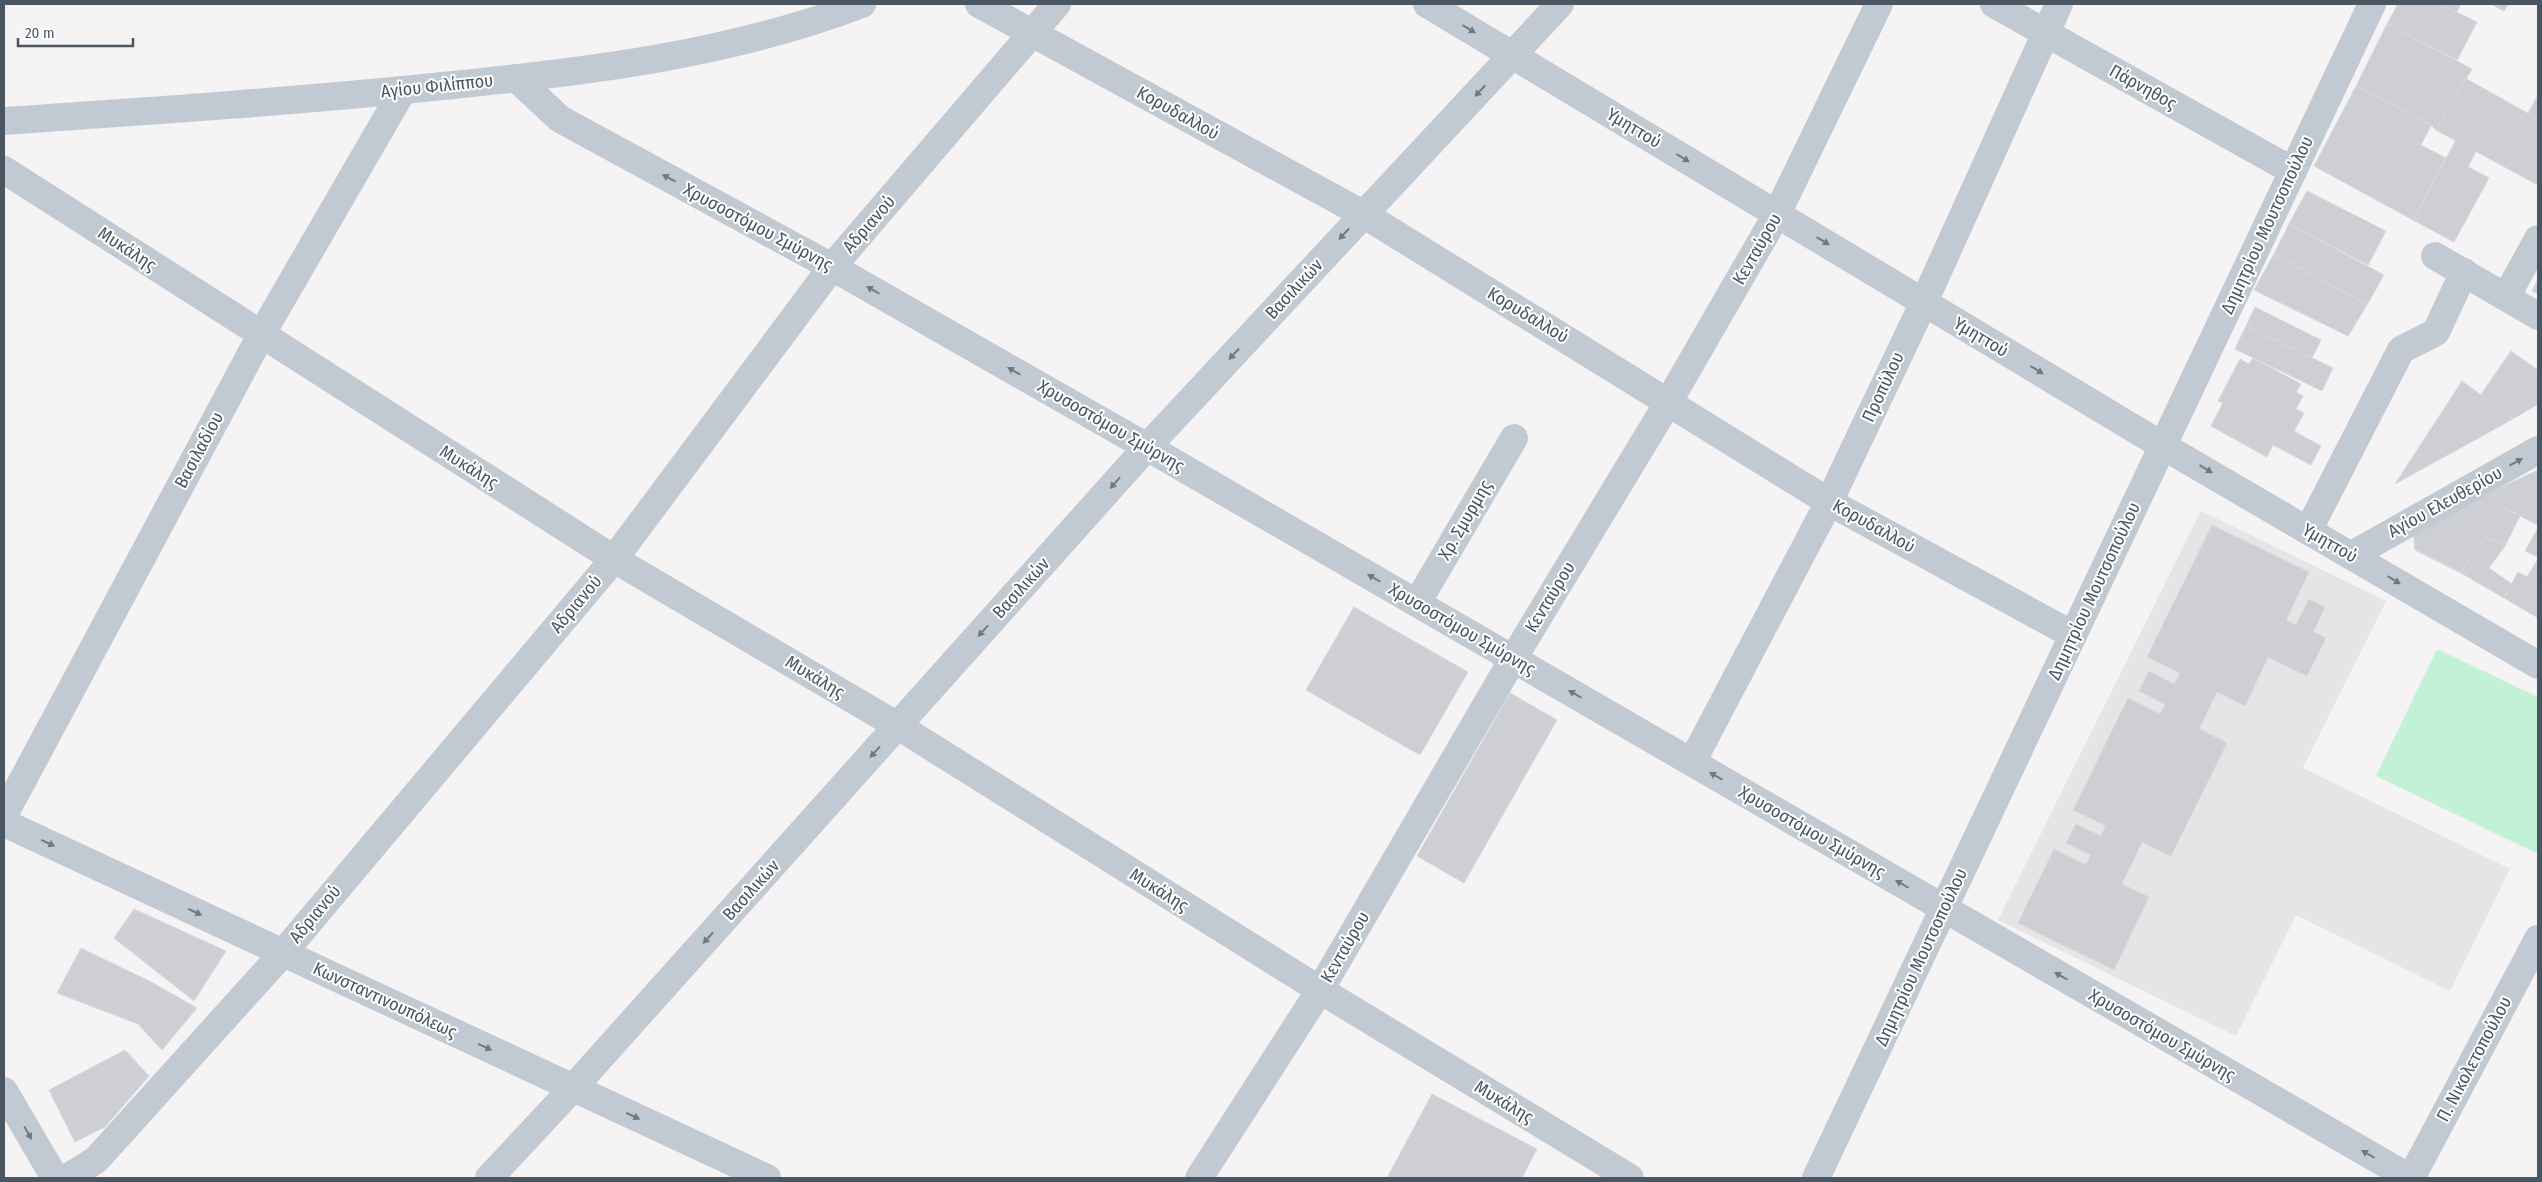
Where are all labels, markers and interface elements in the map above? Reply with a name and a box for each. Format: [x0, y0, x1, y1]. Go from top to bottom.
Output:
scale bar [18, 15, 132, 47]
text: 20 m [25, 24, 55, 42]
one-way arrow [1463, 24, 1476, 33]
street label: Πάρνηθος [2105, 60, 2181, 115]
street label: Αγίου Φιλίππου [380, 69, 494, 103]
street label: Κορυδαλλού [1133, 81, 1223, 145]
one-way arrow [1474, 84, 1486, 96]
street label: Υμηττού [1603, 103, 1665, 153]
street label: Δημητρίου Μουτσοπούλου [2216, 133, 2318, 317]
one-way arrow [1677, 153, 1690, 162]
one-way arrow [662, 174, 675, 183]
street label: Χρυσοστόμου Σμύρνης [680, 178, 837, 276]
street label: Αδριανού [838, 191, 900, 257]
street label: Κενταύρου [1728, 209, 1786, 289]
street label: Μυκάλης [94, 222, 161, 276]
one-way arrow [1338, 228, 1350, 240]
one-way arrow [1816, 237, 1829, 246]
street label: Βασιλικών [1261, 254, 1328, 324]
street label: Κορυδαλλού [1483, 282, 1573, 348]
one-way arrow [865, 286, 880, 294]
street label: Υμηττού [1950, 312, 2012, 362]
one-way arrow [1228, 347, 1239, 360]
street label: Προπύλου [1857, 348, 1909, 426]
one-way arrow [1007, 366, 1020, 375]
one-way arrow [2030, 366, 2043, 375]
street label: Χρυσοστόμου Σμύρνης [1034, 375, 1189, 477]
street label: Βασιλαδίου [170, 408, 228, 492]
street label: Μυκάλης [436, 440, 503, 494]
one-way arrow [2510, 458, 2523, 467]
street label: Αγίου Ελευθερίου [2384, 462, 2506, 542]
one-way arrow [2199, 465, 2212, 474]
street label: Χρ. Σμυρμης [1433, 476, 1497, 564]
one-way arrow [1109, 477, 1120, 490]
street label: Κορυδαλλού [1829, 494, 1919, 558]
street label: Δημητρίου Μουτσοπούλου [2043, 499, 2145, 683]
street label: Υμηττού [2298, 518, 2362, 568]
street label: Βασιλικών [988, 553, 1054, 623]
street label: Κενταύρου [1520, 558, 1580, 636]
street label: Αδριανού [545, 570, 607, 638]
one-way arrow [1367, 574, 1380, 583]
one-way arrow [2387, 575, 2400, 584]
street label: Χρυσοστόμου Σμύρνης [1385, 578, 1540, 680]
one-way arrow [977, 624, 989, 636]
street label: Μυκάλης [781, 651, 849, 703]
one-way arrow [1569, 690, 1582, 699]
one-way arrow [869, 745, 881, 757]
one-way arrow [1709, 771, 1723, 780]
street label: Χρυσοστόμου Σμύρνης [1735, 781, 1890, 883]
one-way arrow [41, 839, 55, 847]
street label: Βασιλικών [718, 855, 784, 925]
street label: Μυκάλης [1126, 863, 1193, 917]
street label: Δημητρίου Μουτσοπούλου [1870, 865, 1972, 1049]
one-way arrow [1895, 879, 1909, 888]
street label: Αδριανού [284, 880, 346, 948]
street label: Κενταύρου [1316, 907, 1374, 987]
one-way arrow [188, 908, 202, 916]
one-way arrow [702, 931, 714, 943]
street label: Κωνσταντινουπόλεως [310, 957, 461, 1043]
one-way arrow [2053, 972, 2068, 980]
street label: Χρυσοστόμου Σμύρνης [2085, 984, 2240, 1086]
street label: Π. Νικολετοπούλου [2432, 993, 2516, 1125]
one-way arrow [478, 1043, 492, 1051]
street label: Μυκάλης [1470, 1076, 1538, 1128]
one-way arrow [625, 1111, 640, 1120]
one-way arrow [24, 1126, 33, 1139]
one-way arrow [2360, 1150, 2375, 1158]

